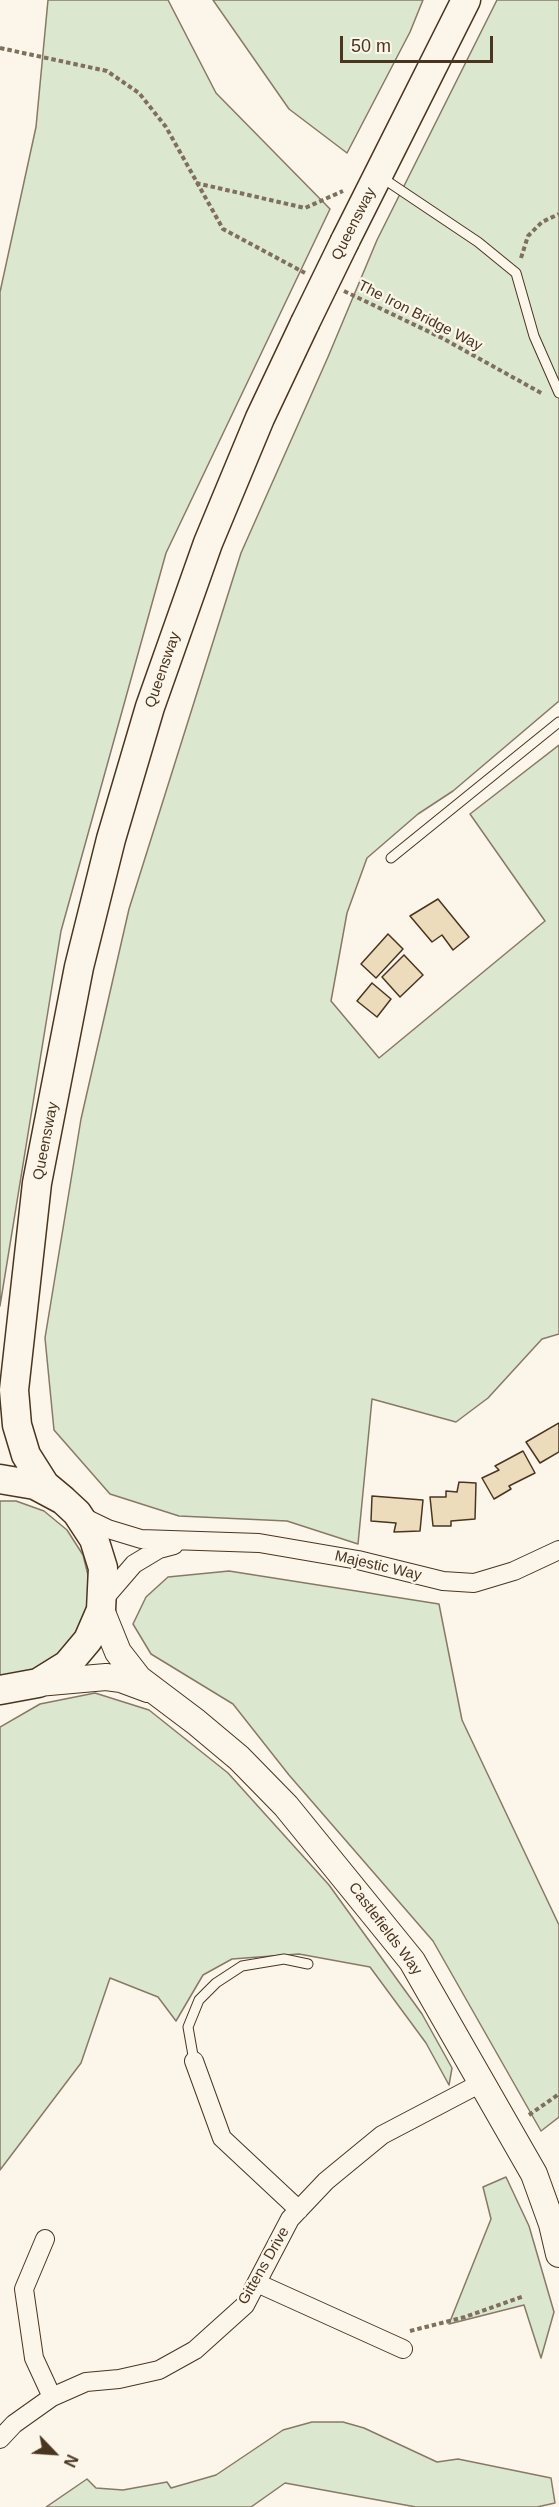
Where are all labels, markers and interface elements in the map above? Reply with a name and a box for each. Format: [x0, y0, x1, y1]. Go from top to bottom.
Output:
scale bar [343, 24, 496, 62]
text: 50 m [351, 36, 391, 56]
street label: Queensway [328, 185, 380, 263]
street label: The Iron Bridge Way [355, 277, 485, 355]
street label: Queensway [142, 630, 184, 710]
street label: Queensway [30, 1100, 62, 1182]
street label: Majestic Way [333, 1547, 423, 1585]
street label: Castlefields Way [344, 1879, 426, 1979]
street label: Gittens Drive [235, 2224, 293, 2308]
north arrow [24, 2423, 84, 2483]
text: N [61, 2452, 81, 2470]

